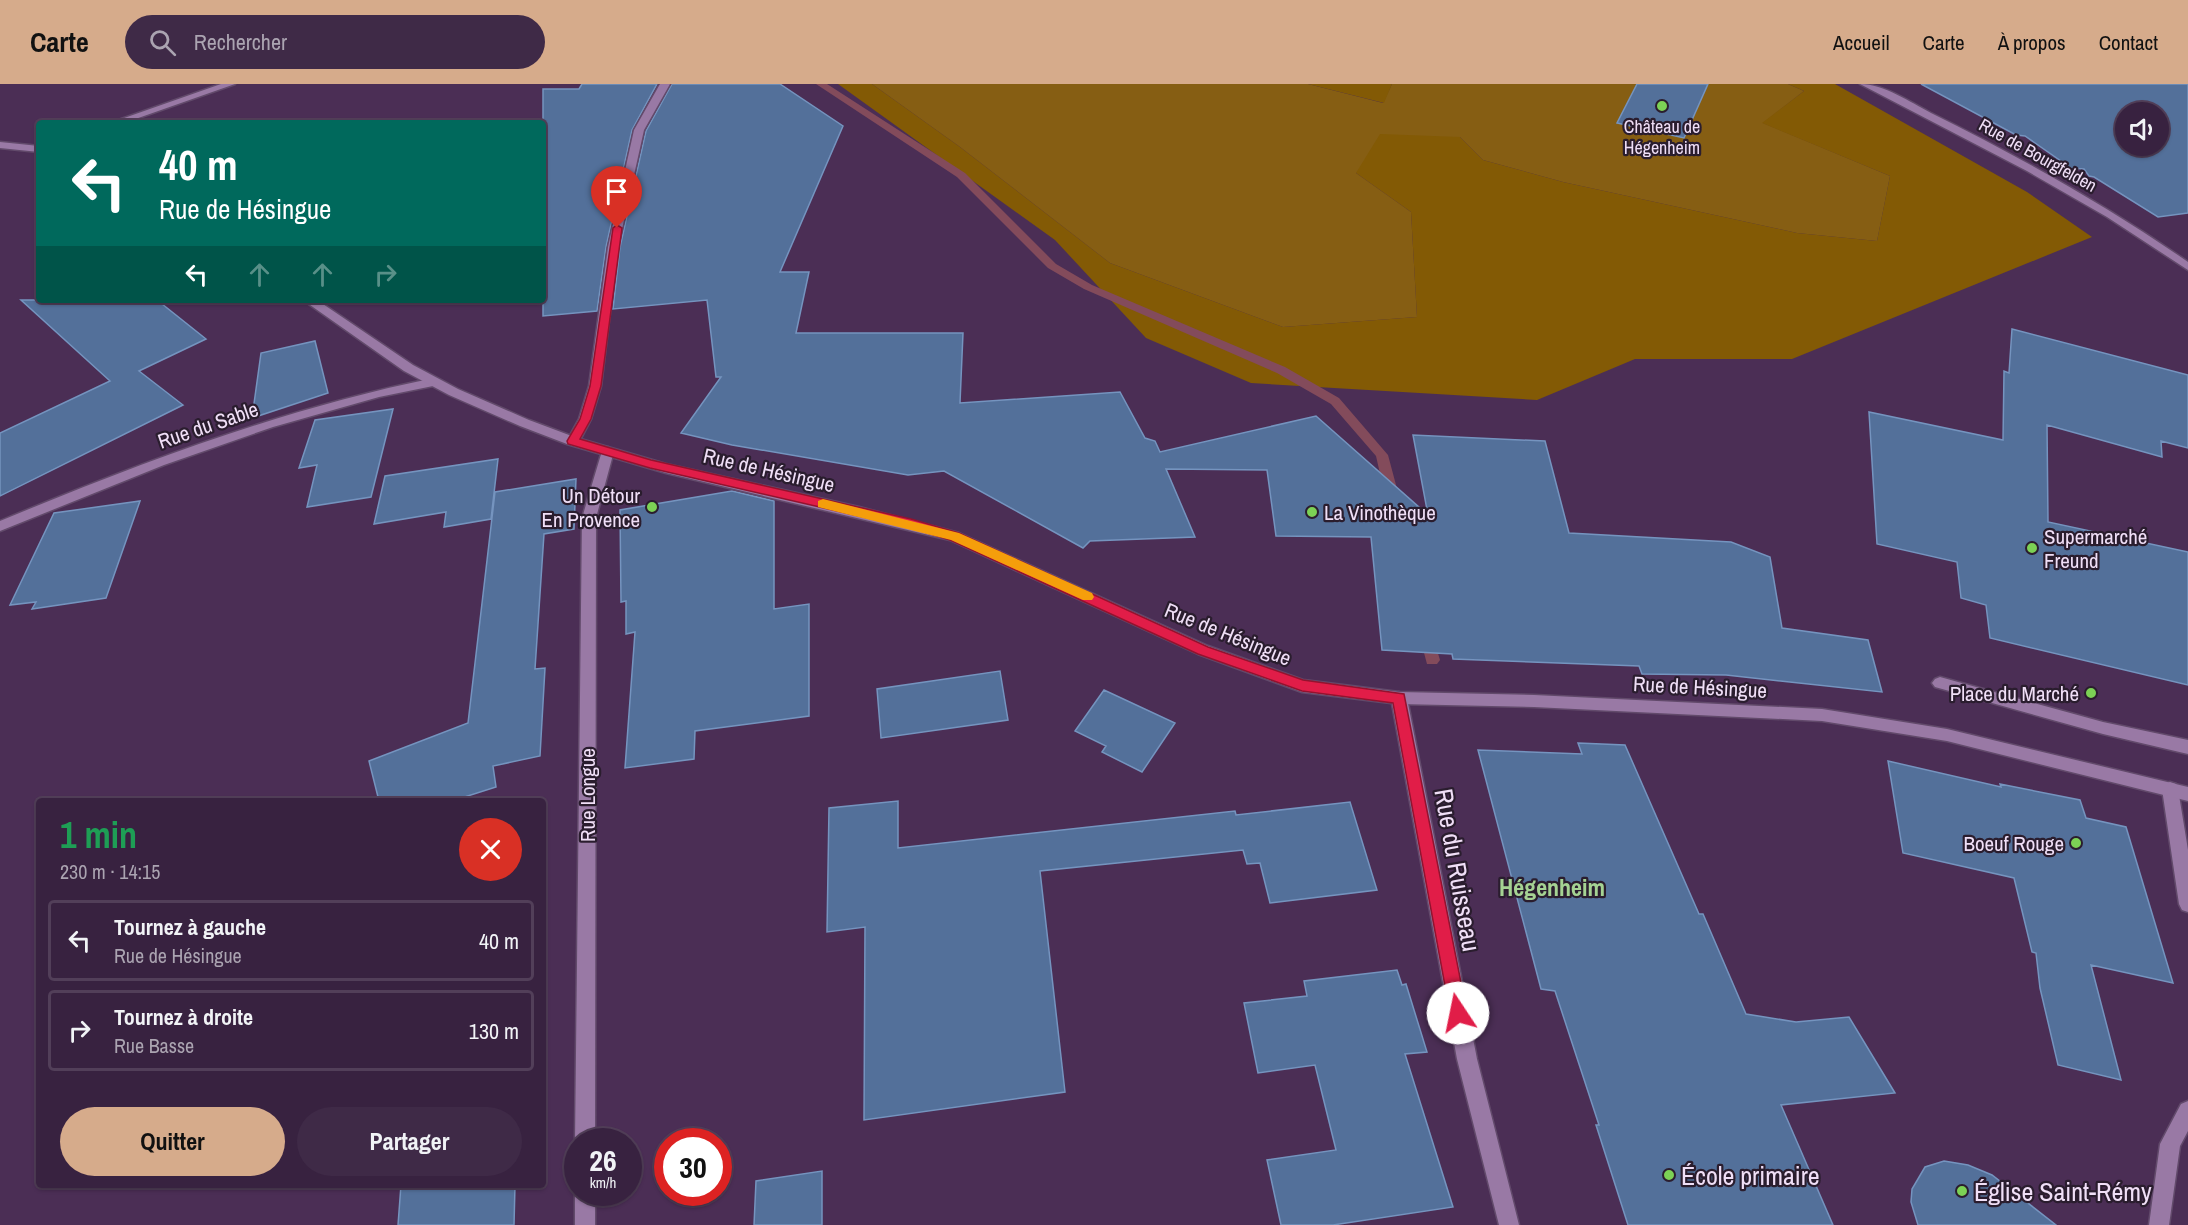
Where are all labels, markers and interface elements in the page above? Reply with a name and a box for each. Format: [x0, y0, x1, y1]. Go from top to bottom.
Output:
search box [125, 15, 545, 69]
text: Carte [30, 23, 89, 61]
icon: search [146, 26, 179, 59]
text: Rechercher [194, 27, 287, 57]
text: Accueil [1833, 28, 1890, 57]
text: Carte [1923, 28, 1965, 57]
text: À propos [1998, 28, 2066, 57]
text: Contact [2099, 28, 2158, 57]
marker: Château de Hégenheim [1655, 99, 1669, 113]
map controls [2115, 102, 2169, 156]
button: sound [2115, 102, 2169, 156]
street label: Rue de Bourgfelden [1975, 112, 2101, 198]
place label: Château de Hégenheim [1624, 114, 1700, 160]
text: 40 m [159, 137, 238, 193]
icon: left [60, 144, 138, 222]
pin [591, 166, 642, 228]
icon: arrive [600, 175, 633, 208]
text: Rue de Hésingue [159, 191, 331, 227]
icon: left [180, 258, 213, 291]
icon: ahead [243, 258, 276, 291]
icon: ahead [306, 258, 339, 291]
icon: right [369, 258, 402, 291]
street label: Rue du Sable [154, 394, 262, 456]
street label: Rue de Hésingue [700, 441, 838, 499]
place label: Un Détour En Provence [541, 481, 640, 534]
place label: La Vinothèque [1324, 498, 1436, 527]
marker: Un Détour En Provence [645, 500, 659, 514]
marker: La Vinothèque [1305, 505, 1319, 519]
place label: Supermarché Freund [2044, 522, 2147, 575]
marker: Supermarché Freund [2025, 541, 2039, 555]
street label: Rue de Hésingue [1160, 595, 1296, 673]
street label: Rue de Hésingue [1632, 669, 1768, 705]
place label: Place du Marché [1950, 679, 2079, 708]
marker: Place du Marché [2084, 686, 2098, 700]
street label: Rue Longue [573, 748, 602, 842]
street label: Rue du Ruisseau [1426, 786, 1490, 954]
text: 1 min [60, 811, 137, 859]
button: close [459, 818, 522, 881]
place label: Boeuf Rouge [1963, 829, 2064, 858]
marker: Boeuf Rouge [2069, 836, 2083, 850]
text: 230 m · 14:15 [60, 858, 160, 885]
district label: Hégenheim [1499, 871, 1605, 903]
text: Tournez à gauche [114, 912, 266, 942]
icon: left [63, 924, 96, 957]
text: 40 m [479, 926, 519, 956]
text: Rue de Hésingue [114, 942, 242, 969]
position arrow [1426, 981, 1490, 1045]
text: Tournez à droite [114, 1002, 253, 1032]
icon: right [63, 1014, 96, 1047]
text: 130 m [469, 1016, 519, 1046]
text: Rue Basse [114, 1032, 194, 1059]
button: Quitter [60, 1107, 285, 1176]
button: Partager [297, 1107, 522, 1176]
speed limit sign: 30 [654, 1128, 732, 1206]
text: 26 [589, 1140, 617, 1180]
place label: École primaire [1681, 1158, 1820, 1193]
marker: École primaire [1662, 1168, 1676, 1182]
text: km/h [590, 1172, 616, 1193]
place label: Église Saint-Rémy [1974, 1174, 2152, 1209]
marker: Église Saint-Rémy [1955, 1184, 1969, 1198]

